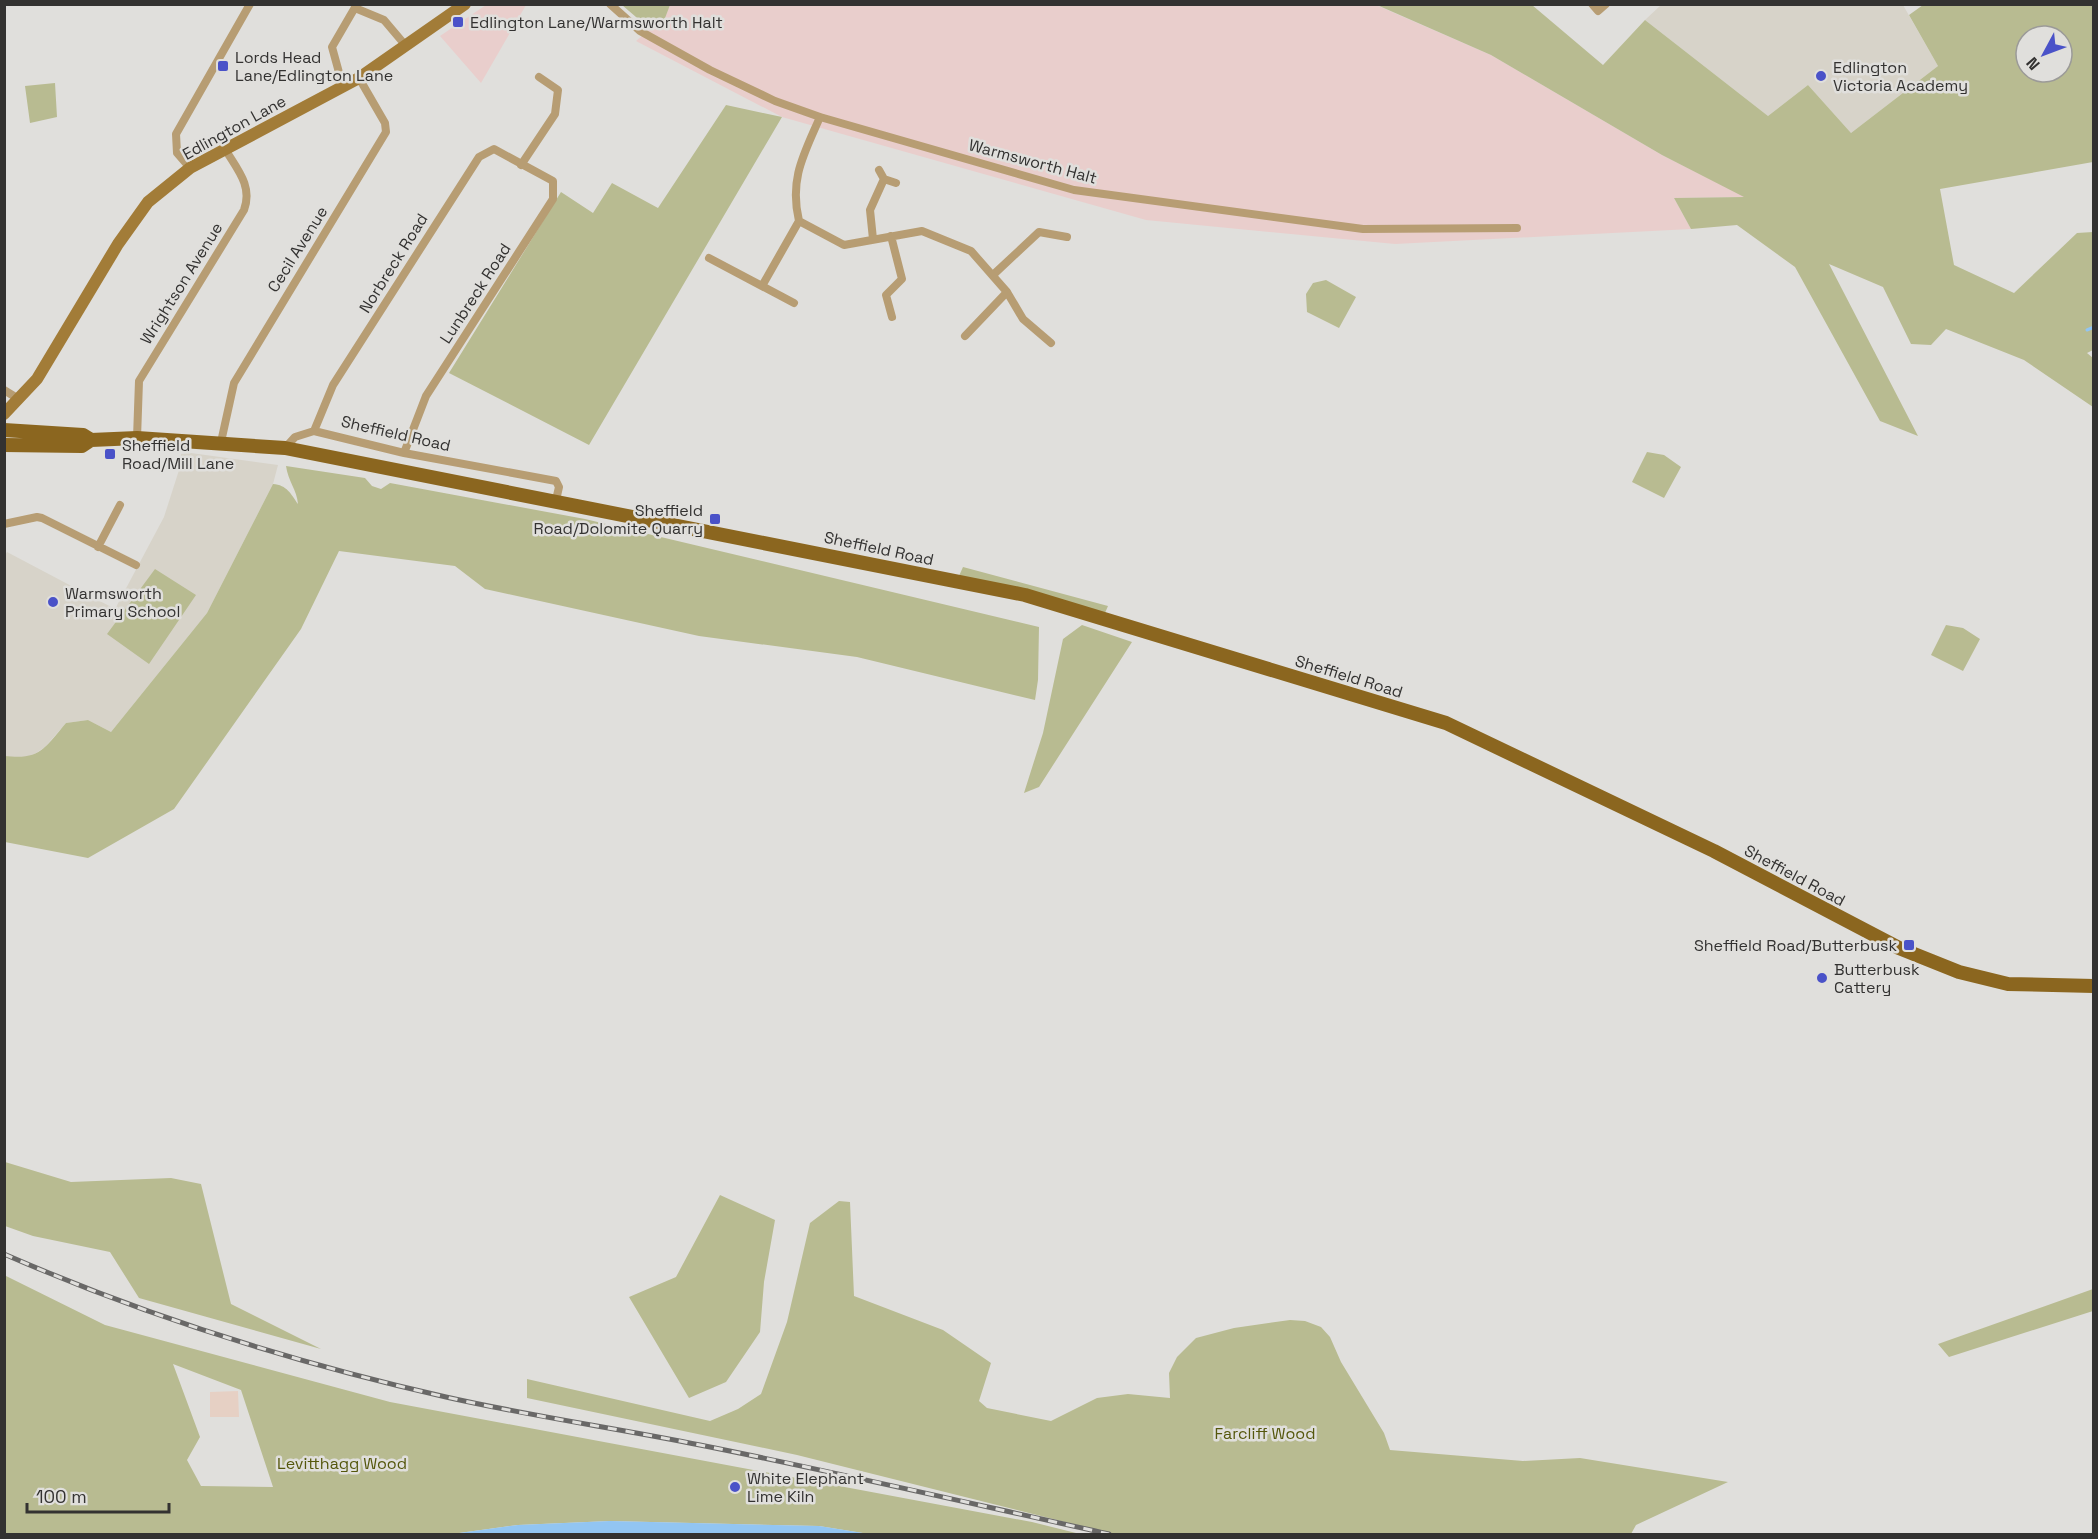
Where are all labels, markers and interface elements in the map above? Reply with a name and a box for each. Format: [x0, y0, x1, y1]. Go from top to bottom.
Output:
place label: Edlington Lane/Warmsworth Halt [470, 12, 723, 33]
marker: Edlington Lane/Warmsworth Halt [451, 15, 465, 29]
north arrow [2014, 24, 2074, 84]
place label: Lords Head Lane/Edlington Lane [235, 47, 393, 86]
text: N [2022, 53, 2045, 74]
place label: Edlington Victoria Academy [1833, 57, 1968, 96]
marker: Lords Head Lane/Edlington Lane [216, 59, 230, 73]
marker: Edlington Victoria Academy [1814, 69, 1828, 83]
street label: Edlington Lane [179, 90, 290, 165]
street label: Warmsworth Halt [966, 134, 1099, 189]
street label: Cecil Avenue [263, 202, 332, 296]
street label: Norbreck Road [354, 210, 432, 317]
street label: Wrightson Avenue [136, 218, 227, 348]
street label: Lunbreck Road [435, 239, 516, 347]
street label: Sheffield Road [339, 411, 453, 456]
place label: Sheffield Road/Mill Lane [122, 435, 234, 474]
marker: Sheffield Road/Mill Lane [103, 447, 117, 461]
place label: Sheffield Road/Dolomite Quarry [534, 500, 703, 539]
marker: Sheffield Road/Dolomite Quarry [708, 512, 722, 526]
street label: Sheffield Road [822, 527, 936, 570]
place label: Warmsworth Primary School [65, 583, 180, 622]
marker: Warmsworth Primary School [46, 595, 60, 609]
street label: Sheffield Road [1292, 650, 1405, 703]
street label: Sheffield Road [1741, 840, 1849, 911]
place label: Sheffield Road/Butterbusk [1694, 935, 1897, 956]
marker: Sheffield Road/Butterbusk [1902, 938, 1916, 952]
place label: Butterbusk Cattery [1834, 959, 1920, 998]
marker: Butterbusk Cattery [1815, 971, 1829, 985]
park label: Farcliff Wood [1215, 1423, 1315, 1444]
park label: Levitthagg Wood [277, 1453, 407, 1474]
place label: White Elephant Lime Kiln [747, 1468, 864, 1507]
scale bar [27, 1476, 170, 1514]
marker: White Elephant Lime Kiln [728, 1480, 742, 1494]
text: 100 m [36, 1485, 87, 1508]

